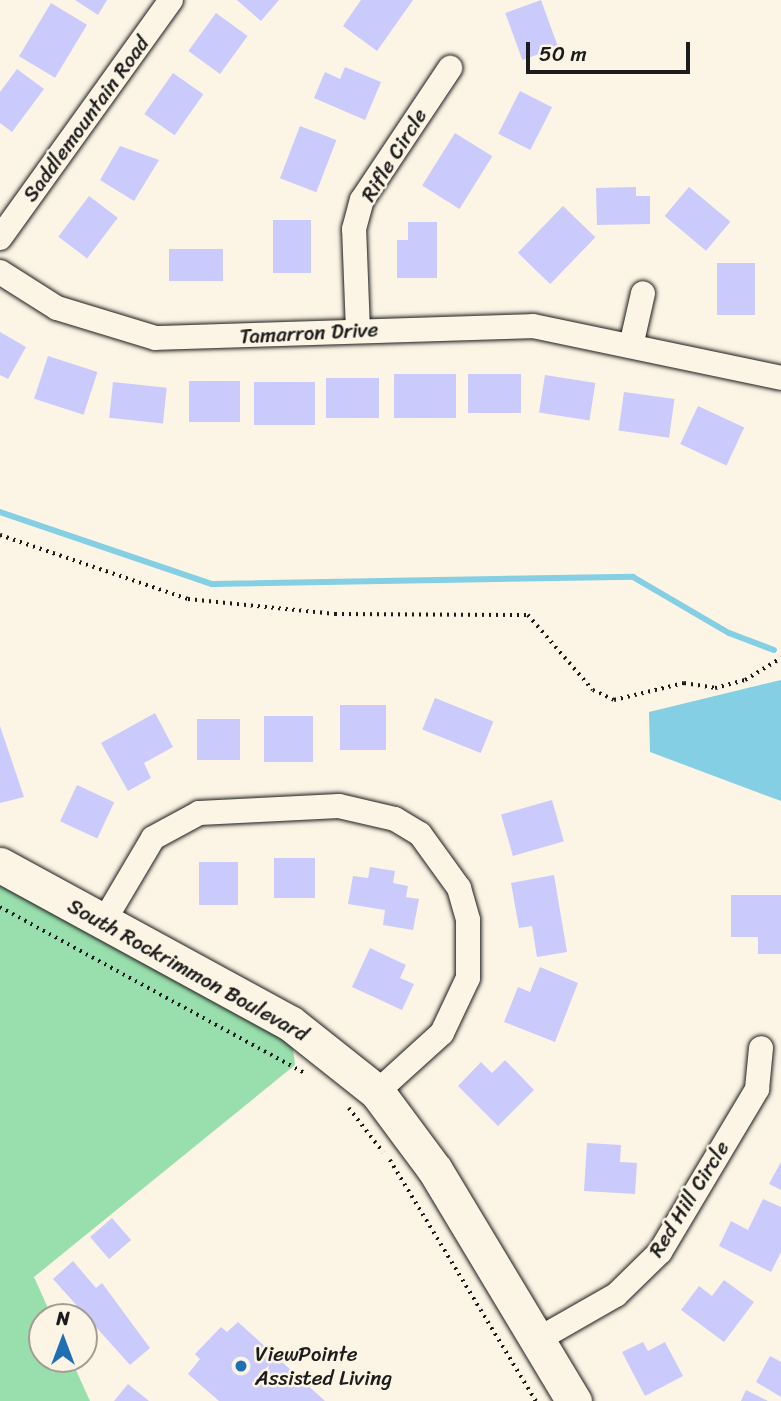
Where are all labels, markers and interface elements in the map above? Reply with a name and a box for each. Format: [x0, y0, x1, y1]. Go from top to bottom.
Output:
scale bar [529, 28, 694, 72]
street label: Saddlemountain Road [18, 31, 154, 207]
text: 50 m [539, 35, 587, 73]
street label: Rifle Circle [356, 104, 432, 206]
street label: Tamarron Drive [239, 317, 379, 349]
street label: South Rockrimmon Boulevard [63, 893, 313, 1047]
street label: Red Hill Circle [643, 1136, 735, 1262]
text: N [56, 1302, 70, 1335]
north arrow [28, 1303, 98, 1373]
place label: ViewPointe Assisted Living [255, 1341, 392, 1391]
marker: ViewPointe Assisted Living [233, 1358, 249, 1374]

